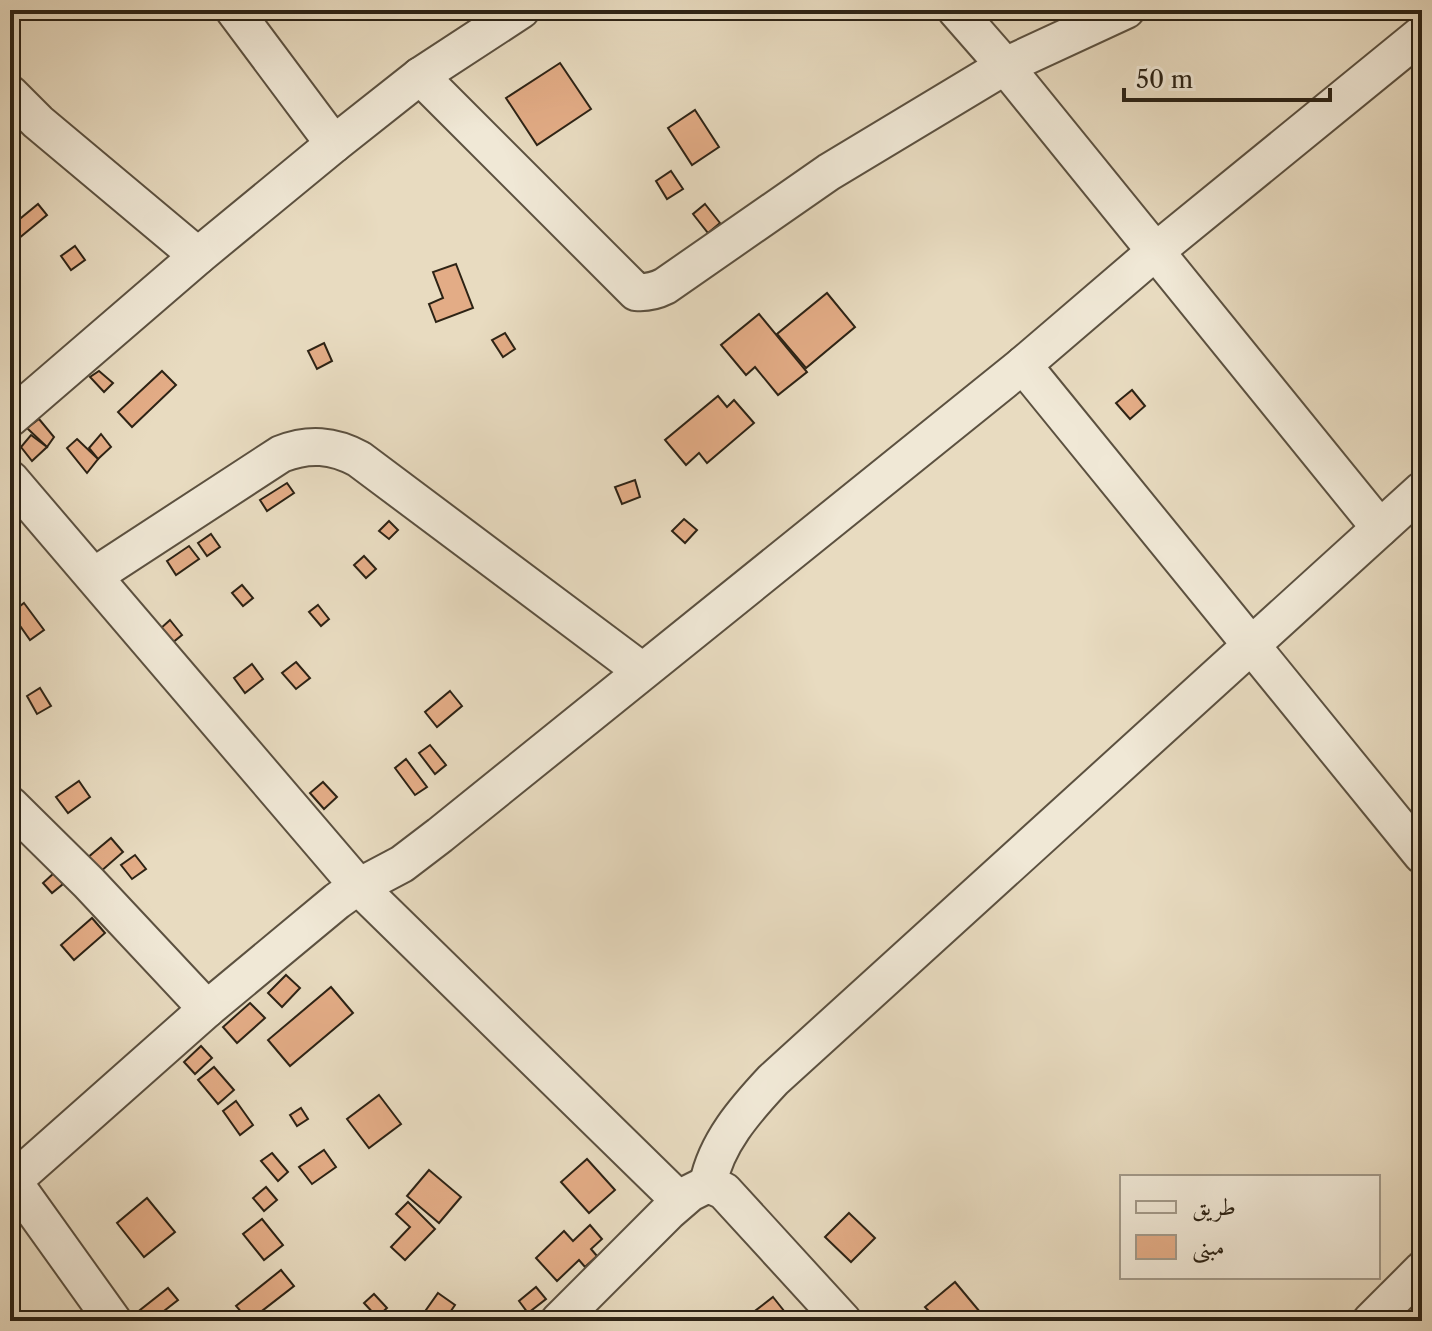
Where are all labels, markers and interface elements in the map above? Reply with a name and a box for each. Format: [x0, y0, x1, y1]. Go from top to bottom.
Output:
scale bar [1124, 52, 1330, 102]
text: 50 m [1136, 65, 1193, 94]
legend [1120, 1175, 1380, 1279]
text: طريق [1192, 1192, 1236, 1222]
text: مبنى [1192, 1232, 1225, 1264]

